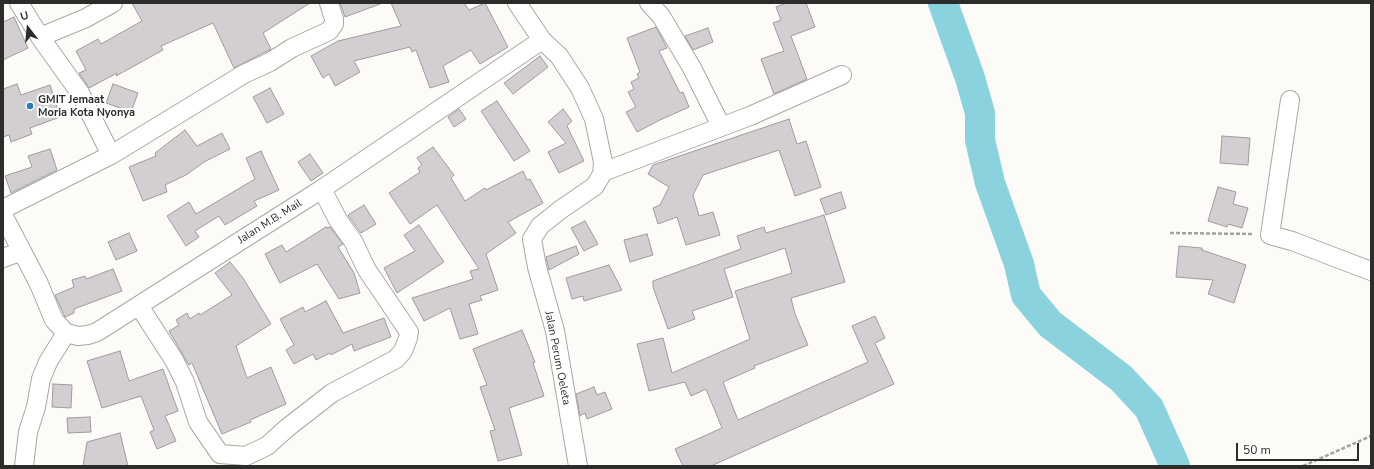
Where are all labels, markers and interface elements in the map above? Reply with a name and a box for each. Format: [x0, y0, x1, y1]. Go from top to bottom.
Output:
north arrow [8, 8, 48, 48]
text: U [19, 8, 31, 24]
place label: GMIT Jemaat Moria Kota Nyonya [38, 93, 135, 119]
marker: GMIT Jemaat Moria Kota Nyonya [25, 101, 35, 111]
street label: Jalan M.B. Mail [235, 197, 305, 247]
street label: Jalan Perum Oeleta [541, 310, 573, 406]
scale bar [1238, 435, 1361, 461]
text: 50 m [1243, 442, 1271, 458]

